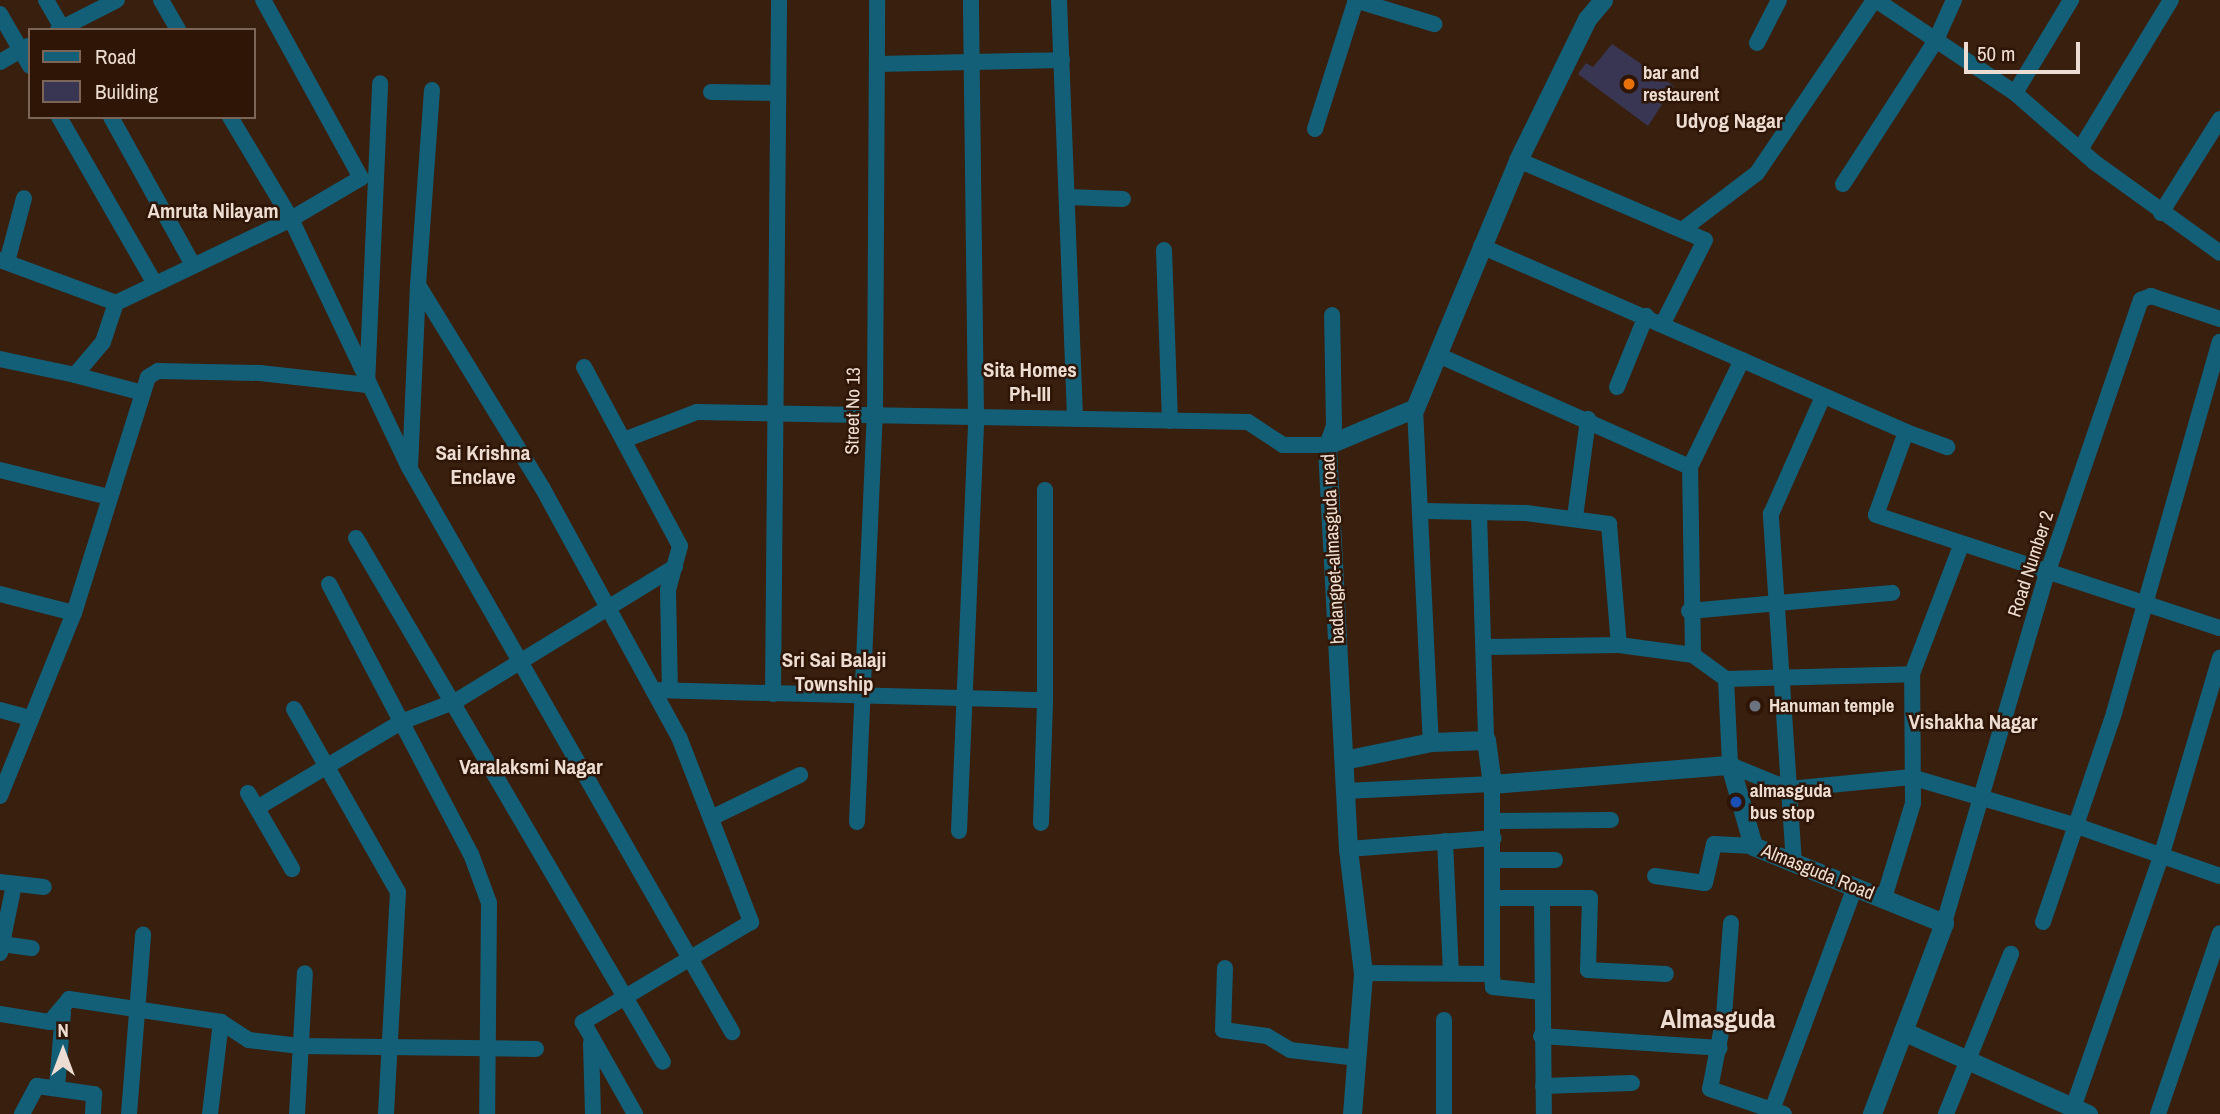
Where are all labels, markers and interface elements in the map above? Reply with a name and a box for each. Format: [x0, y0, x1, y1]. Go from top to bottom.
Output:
legend [28, 28, 256, 119]
scale bar [1968, 28, 2084, 72]
text: 50 m [1977, 39, 2015, 68]
text: Road [95, 42, 136, 71]
place label: bar and restaurent [1643, 62, 1719, 106]
marker: bar and restaurent [1621, 76, 1637, 92]
text: Building [95, 77, 158, 106]
district label: Udyog Nagar [1675, 108, 1783, 134]
district label: Amruta Nilayam [147, 198, 279, 224]
district label: Sita Homes Ph-III [983, 357, 1077, 407]
street label: Street No 13 [841, 367, 865, 455]
district label: Sai Krishna Enclave [436, 440, 530, 490]
street label: badangpet-almasguda road [1317, 453, 1349, 645]
street label: Road Number 2 [2003, 508, 2059, 620]
district label: Sri Sai Balaji Township [782, 647, 886, 697]
place label: Hanuman temple [1769, 695, 1895, 717]
marker: Hanuman temple [1747, 698, 1763, 714]
district label: Vishakha Nagar [1909, 709, 2037, 735]
district label: Varalaksmi Nagar [459, 754, 603, 780]
place label: almasguda bus stop [1750, 780, 1831, 824]
marker: almasguda bus stop [1728, 794, 1744, 810]
street label: Almasguda Road [1758, 839, 1878, 905]
district label: Almasguda [1661, 1003, 1775, 1035]
north arrow [28, 1016, 98, 1086]
text: N [57, 1017, 69, 1043]

